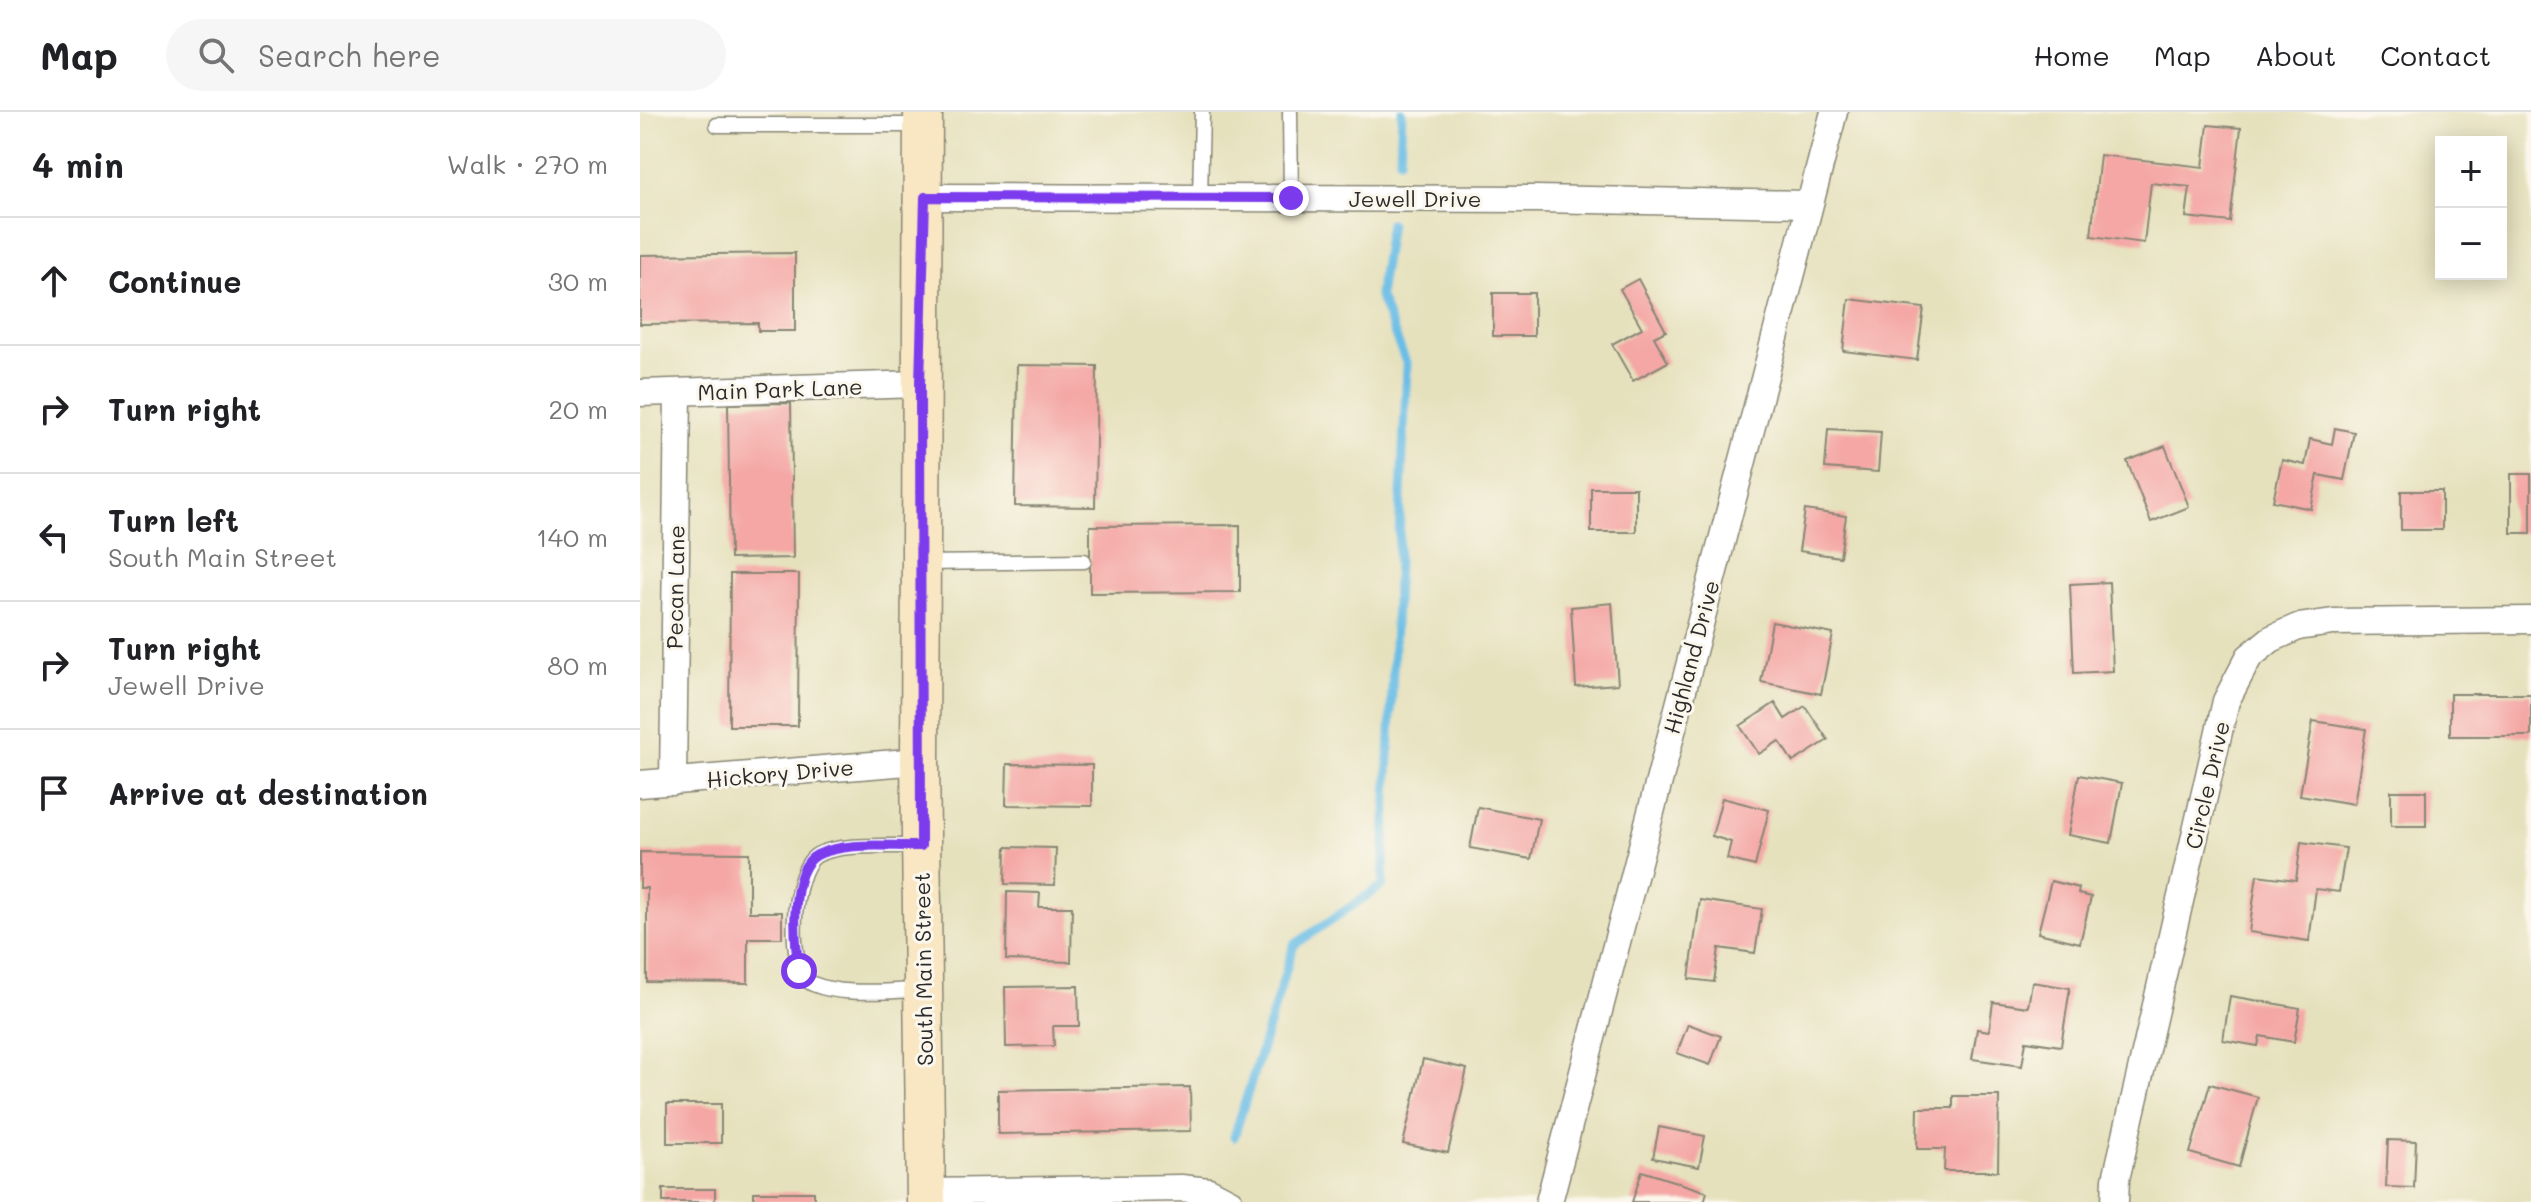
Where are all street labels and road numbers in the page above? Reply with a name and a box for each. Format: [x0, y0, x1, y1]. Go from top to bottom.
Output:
street label: Jewell Drive [1349, 184, 1481, 213]
street label: Main Park Lane [697, 372, 863, 406]
street label: Pecan Lane [659, 525, 691, 649]
street label: Highland Drive [1657, 577, 1725, 737]
street label: Circle Drive [2178, 718, 2236, 852]
street label: Hickory Drive [705, 752, 855, 794]
street label: South Main Street [907, 872, 939, 1066]

